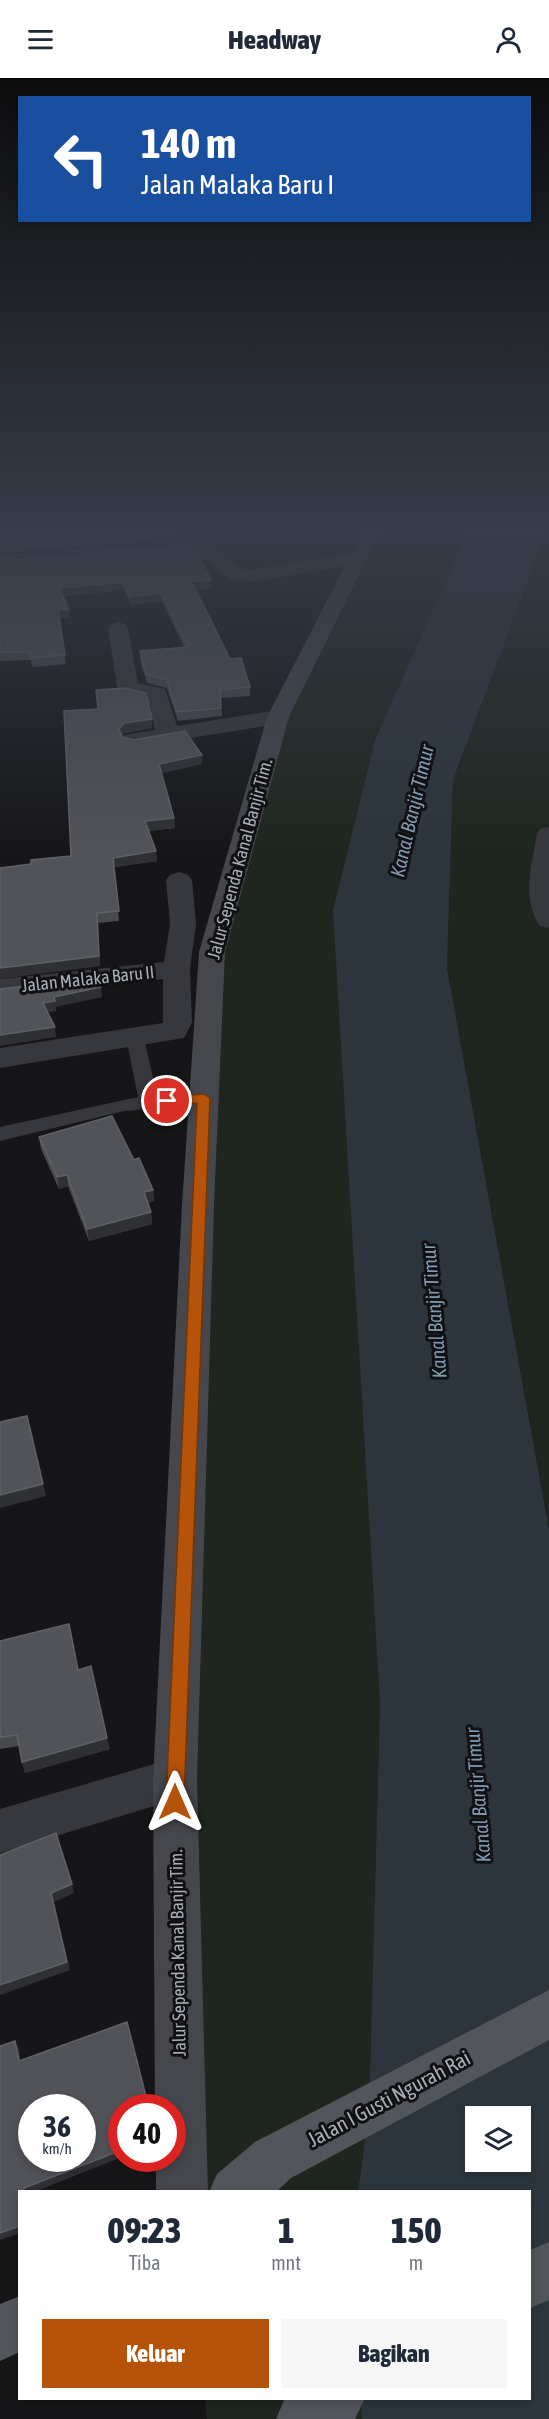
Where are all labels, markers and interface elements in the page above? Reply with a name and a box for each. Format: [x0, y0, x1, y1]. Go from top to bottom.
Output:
icon: menu [24, 23, 57, 56]
icon: person [492, 23, 525, 56]
text: Headway [228, 24, 321, 55]
text: 140 m [141, 119, 236, 167]
icon: left [42, 120, 120, 198]
text: Jalan Malaka Baru I [141, 169, 334, 200]
water label: Kanal Banjir Timur [385, 741, 438, 879]
street label: Jalur Sependa Kanal Banjir Tim. [203, 756, 276, 961]
street label: Jalan Malaka Baru II [21, 961, 155, 996]
pin [141, 1075, 192, 1126]
icon: arrive [150, 1084, 183, 1117]
water label: Kanal Banjir Timur [416, 1242, 451, 1379]
water label: Kanal Banjir Timur [460, 1726, 495, 1863]
position arrow [143, 1770, 207, 1834]
street label: Jalur Sependa Kanal Banjir Tim. [165, 1850, 190, 2056]
street label: Jalan I Gusti Ngurah Rai [303, 2045, 474, 2151]
speed limit sign: 40 [108, 2094, 186, 2172]
map controls [465, 2106, 531, 2172]
button: layers [465, 2106, 531, 2172]
text: 36 [43, 2109, 71, 2143]
text: km/h [42, 2140, 72, 2157]
text: 09:23 [108, 2209, 182, 2251]
text: 1 [278, 2209, 295, 2251]
text: 150 [391, 2209, 441, 2251]
text: Tiba [129, 2251, 160, 2274]
text: mnt [271, 2251, 301, 2274]
text: m [409, 2251, 423, 2274]
button: Keluar [42, 2319, 269, 2388]
button: Bagikan [281, 2319, 507, 2388]

